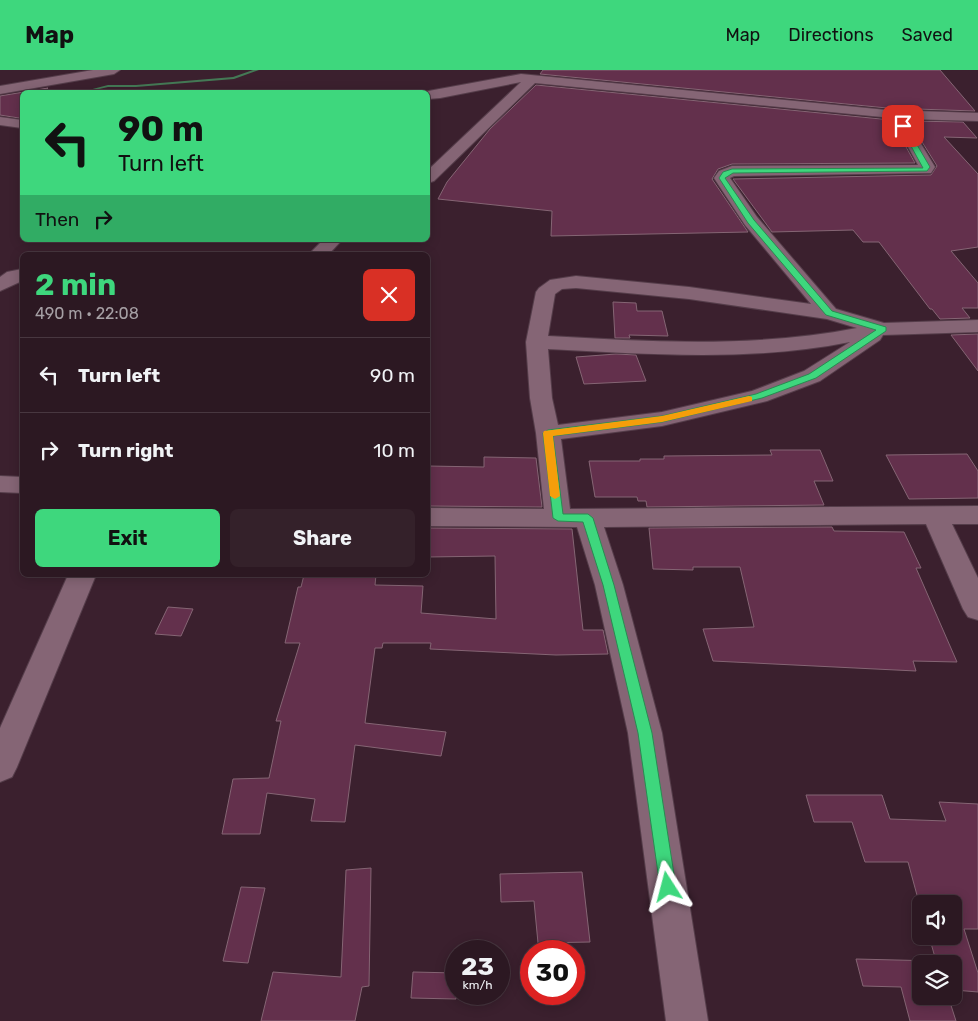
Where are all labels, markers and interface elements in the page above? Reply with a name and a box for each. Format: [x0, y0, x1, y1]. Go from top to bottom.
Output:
text: Map [25, 21, 74, 49]
text: Map [725, 24, 760, 46]
text: Directions [788, 24, 874, 46]
text: Saved [902, 24, 953, 46]
pin [882, 105, 924, 147]
text: 90 m [118, 108, 204, 150]
icon: left [35, 110, 100, 175]
icon: arrive [889, 112, 917, 140]
text: Turn left [118, 150, 204, 177]
icon: right [89, 205, 117, 233]
text: Then [35, 208, 79, 231]
text: 2 min [35, 267, 116, 303]
button: close [363, 269, 415, 321]
text: 490 m · 22:08 [35, 304, 139, 323]
icon: left [35, 361, 63, 389]
text: Turn left [78, 364, 160, 387]
text: 90 m [370, 364, 415, 387]
icon: right [35, 436, 63, 464]
text: Turn right [78, 439, 173, 462]
text: 10 m [373, 439, 415, 462]
button: Exit [35, 509, 220, 567]
button: Share [230, 509, 415, 567]
position arrow [641, 860, 693, 912]
map controls [912, 895, 962, 1005]
button: sound [912, 895, 962, 945]
speed limit sign: 30 [520, 940, 585, 1005]
text: 23 [461, 952, 494, 981]
button: layers [912, 955, 962, 1005]
text: km/h [463, 978, 492, 992]

